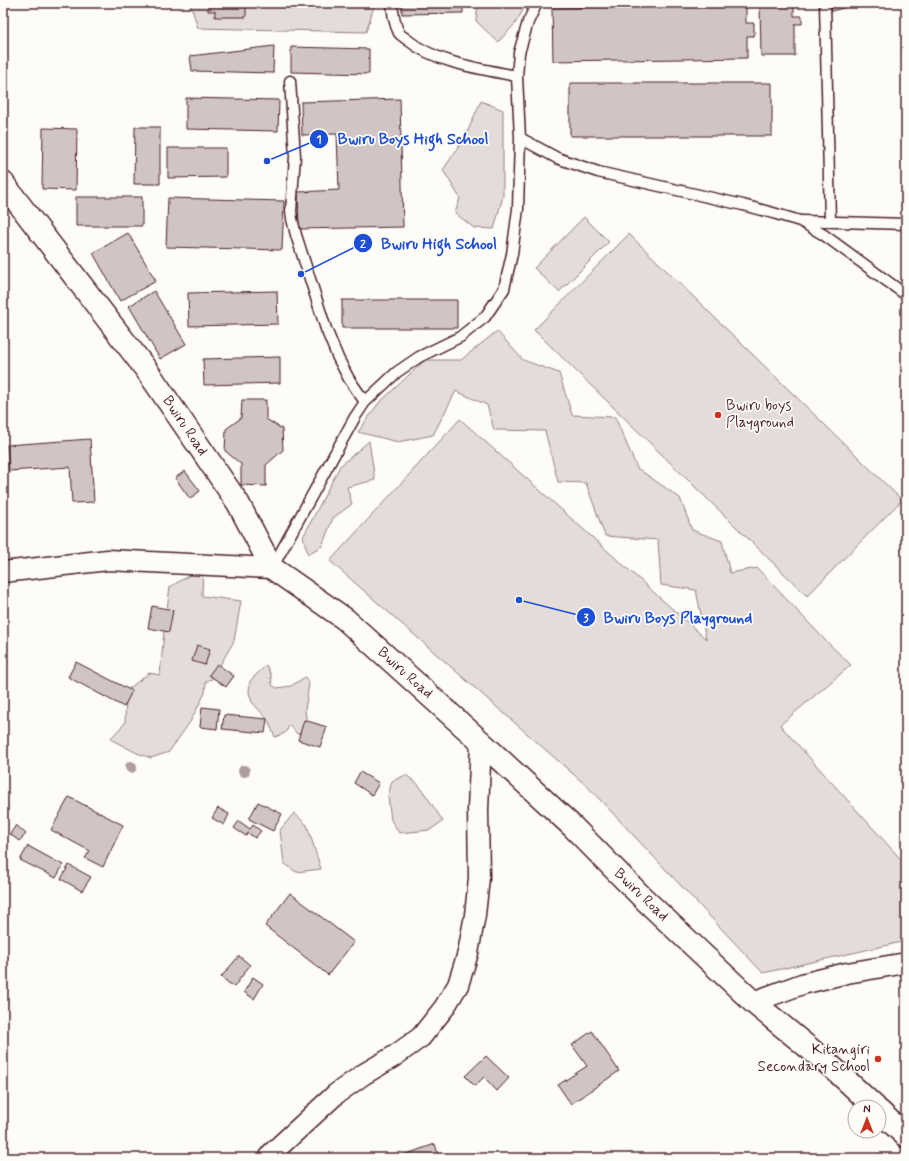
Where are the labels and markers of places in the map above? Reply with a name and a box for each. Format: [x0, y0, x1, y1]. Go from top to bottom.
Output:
callout: Bwiru Boys High School [309, 125, 496, 153]
callout: Bwiru High School [353, 229, 504, 257]
place label: Bwiru boys Playground [726, 396, 794, 433]
marker: Bwiru boys Playground [713, 410, 723, 420]
callout: Bwiru Boys Playground [576, 603, 761, 631]
place label: Kitangiri Secondary School [758, 1040, 870, 1077]
marker: Kitangiri Secondary School [873, 1054, 883, 1064]

